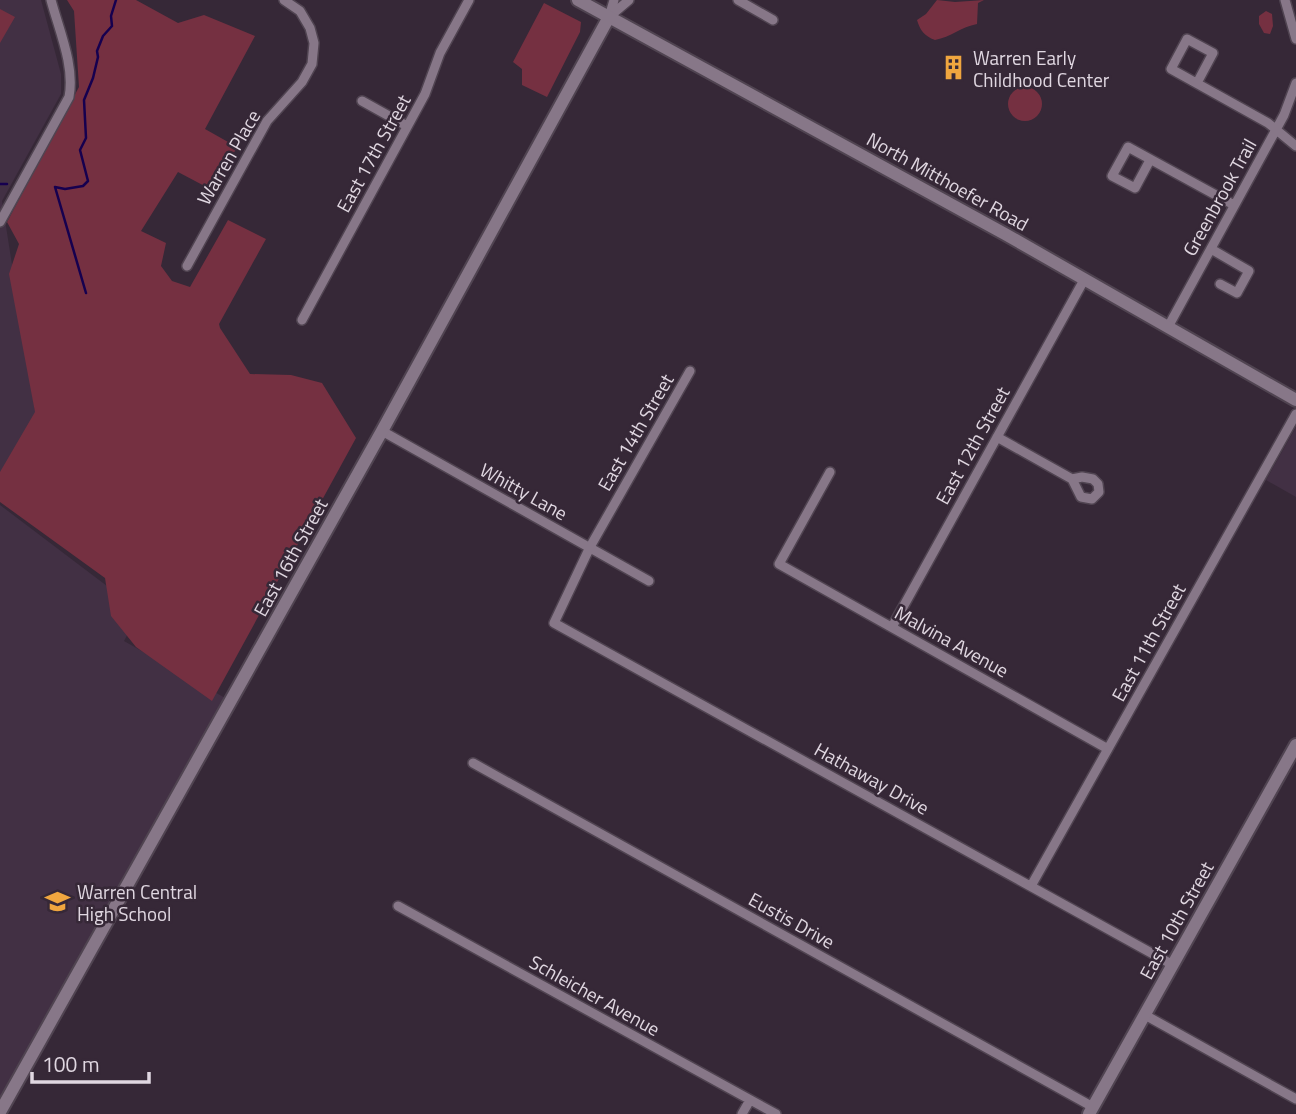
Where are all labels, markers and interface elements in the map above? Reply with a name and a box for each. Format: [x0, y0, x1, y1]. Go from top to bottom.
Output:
place label: Warren Early Childhood Center [973, 43, 1110, 94]
building icon: Warren Early Childhood Center [939, 54, 967, 82]
street label: East 17th Street [329, 88, 418, 217]
street label: Warren Place [189, 104, 267, 210]
street label: North Mitthoefer Road [862, 124, 1034, 238]
street label: Greenbrook Trail [1175, 133, 1263, 261]
street label: East 14th Street [590, 368, 680, 496]
street label: East 12th Street [928, 380, 1017, 509]
street label: Whitty Lane [475, 455, 573, 527]
street label: East 16th Street [246, 492, 335, 621]
street label: East 11th Street [1104, 577, 1193, 706]
street label: Malvina Avenue [890, 598, 1014, 684]
street label: Hathaway Drive [809, 734, 935, 822]
street label: East 10th Street [1132, 855, 1221, 984]
place label: Warren Central High School [77, 877, 197, 928]
street label: Eustis Drive [744, 884, 840, 956]
school or university icon: Warren Central High School [43, 888, 71, 916]
street label: Schleicher Avenue [524, 947, 666, 1043]
scale bar [32, 1040, 149, 1084]
text: 100 m [42, 1048, 99, 1080]

